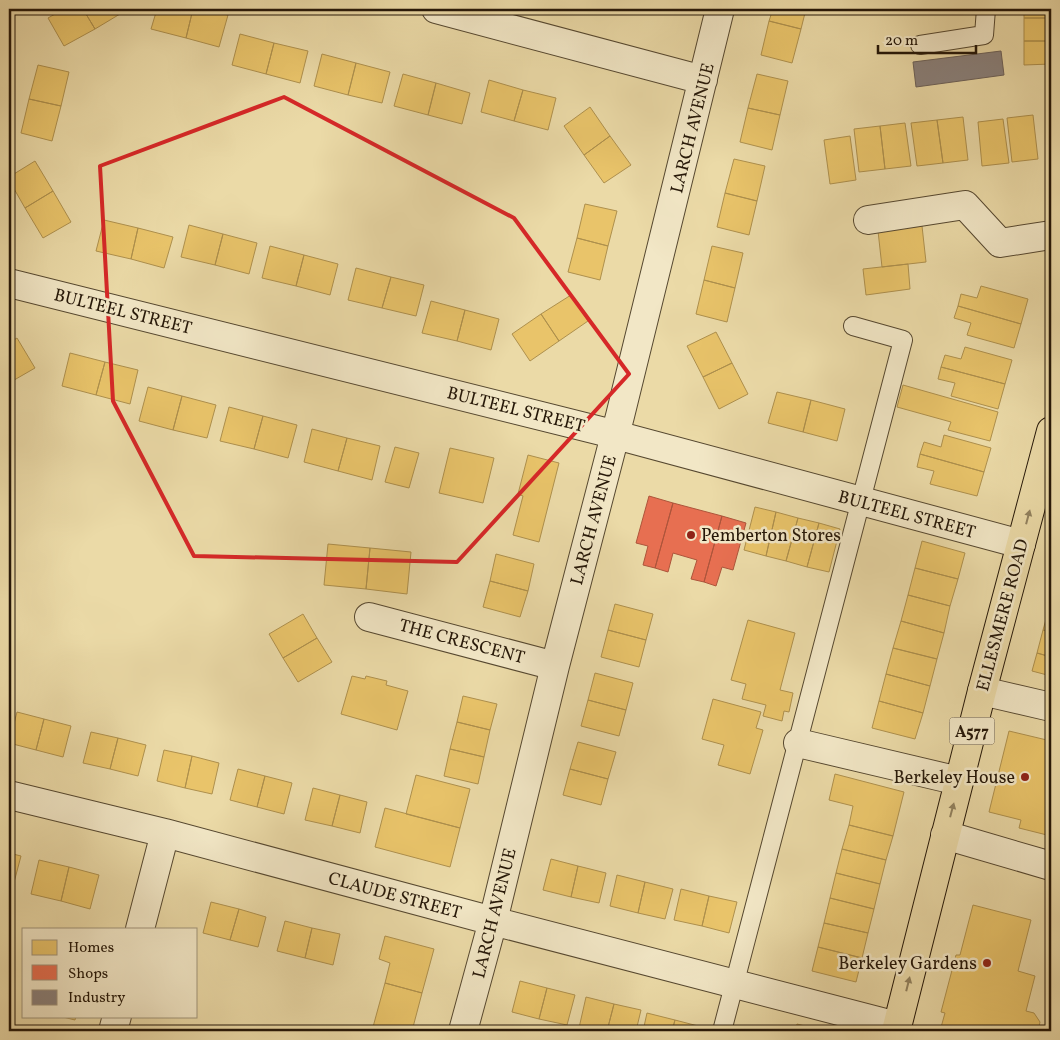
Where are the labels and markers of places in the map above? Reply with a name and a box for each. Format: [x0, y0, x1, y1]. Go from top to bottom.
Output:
place label: Pemberton Stores [701, 524, 841, 549]
marker: Pemberton Stores [685, 529, 697, 541]
place label: Berkeley House [894, 766, 1015, 791]
marker: Berkeley House [1019, 771, 1031, 783]
place label: Berkeley Gardens [838, 952, 977, 977]
marker: Berkeley Gardens [981, 957, 993, 969]

